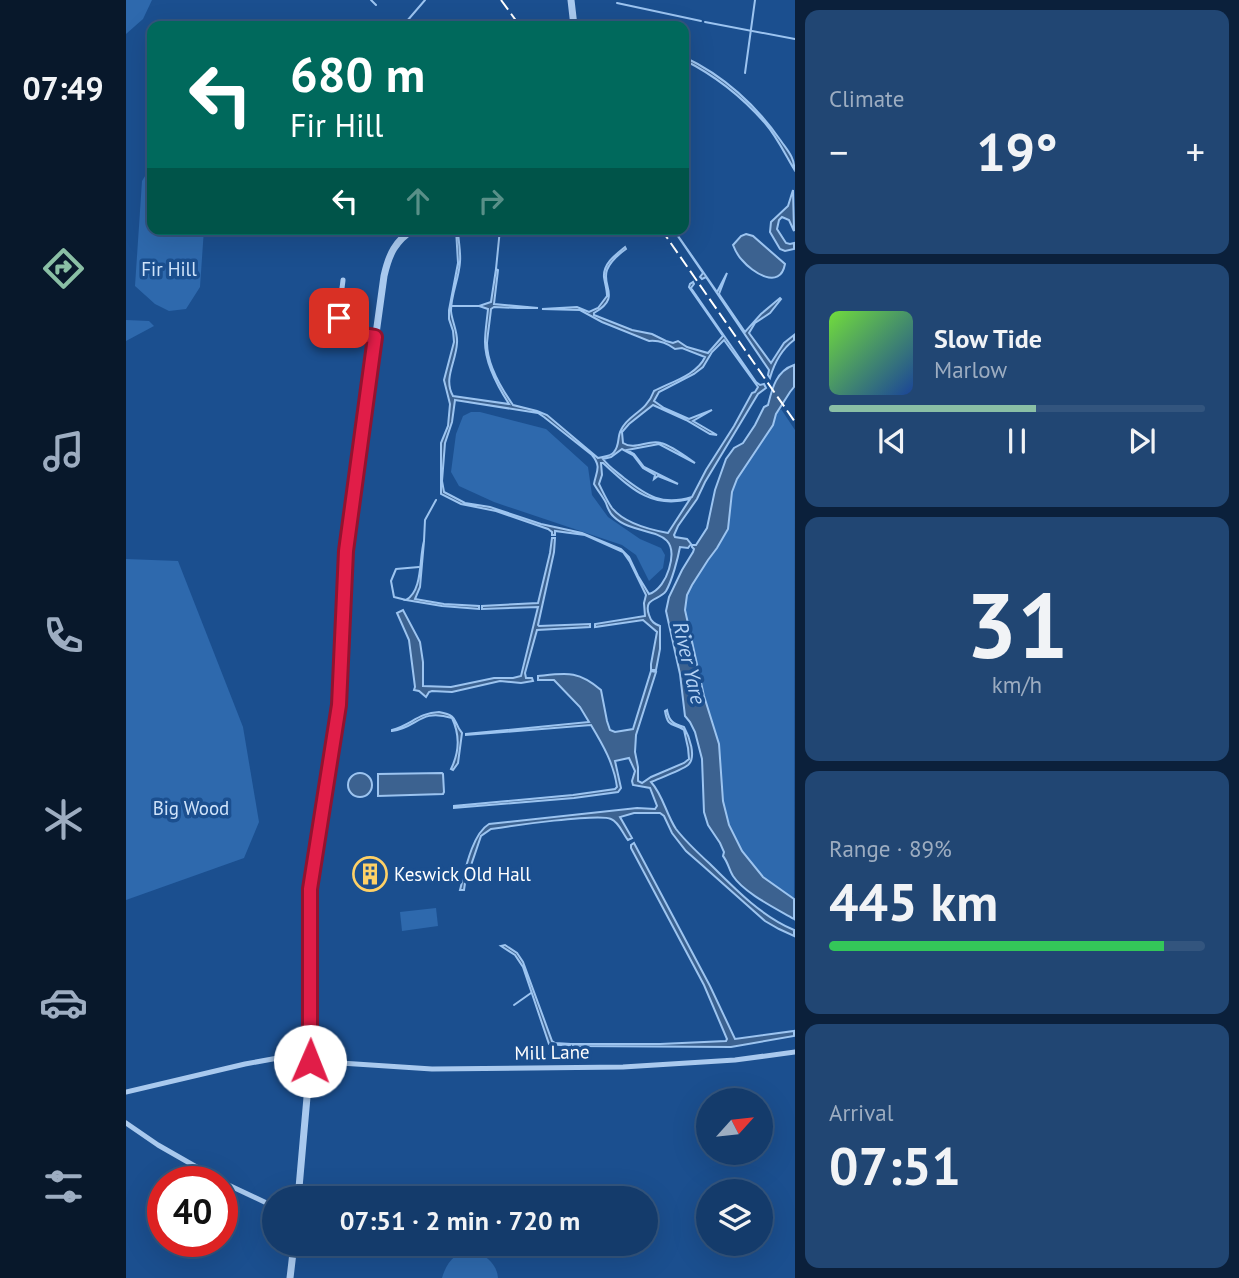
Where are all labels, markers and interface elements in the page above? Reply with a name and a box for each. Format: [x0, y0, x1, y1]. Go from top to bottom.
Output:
text: 680 m [290, 42, 425, 106]
icon: left [175, 49, 266, 140]
text: 07:49 [22, 67, 104, 109]
text: Climate [829, 84, 904, 113]
text: Fir Hill [290, 104, 383, 146]
text: 19° [976, 118, 1058, 185]
text: − [829, 127, 848, 176]
text: + [1186, 127, 1205, 176]
icon: left [326, 182, 364, 220]
icon: ahead [399, 182, 437, 220]
icon: right [472, 182, 510, 220]
icon: directions [39, 244, 88, 293]
park label: Fir Hill [141, 257, 197, 281]
pin [309, 288, 369, 348]
icon: arrive [320, 299, 358, 337]
text: Slow Tide [934, 322, 1042, 355]
text: Marlow [934, 355, 1007, 384]
icon: previous [873, 422, 911, 460]
icon: pause [998, 422, 1036, 460]
icon: next [1123, 422, 1161, 460]
icon: music [39, 427, 88, 476]
text: 31 [965, 565, 1069, 683]
icon: phone [39, 611, 88, 660]
water label: River Yare [667, 619, 712, 707]
text: km/h [992, 670, 1042, 699]
icon: climate [39, 795, 88, 844]
park label: Big Wood [153, 796, 229, 820]
text: Range · 89% [829, 834, 952, 863]
building icon: Keswick Old Hall [351, 855, 389, 893]
place label: Keswick Old Hall [394, 862, 531, 886]
text: 445 km [829, 868, 998, 935]
icon: car [39, 978, 88, 1027]
position arrow [273, 1024, 347, 1098]
street label: Mill Lane [514, 1039, 590, 1065]
north arrow [696, 1088, 774, 1166]
map controls [696, 1088, 773, 1256]
text: Arrival [829, 1098, 893, 1127]
text: 07:51 [829, 1132, 961, 1199]
icon: filters [39, 1162, 88, 1211]
speed limit sign: 40 [147, 1166, 238, 1257]
button: layers [696, 1179, 773, 1256]
text: 07:51 · 2 min · 720 m [340, 1204, 580, 1237]

